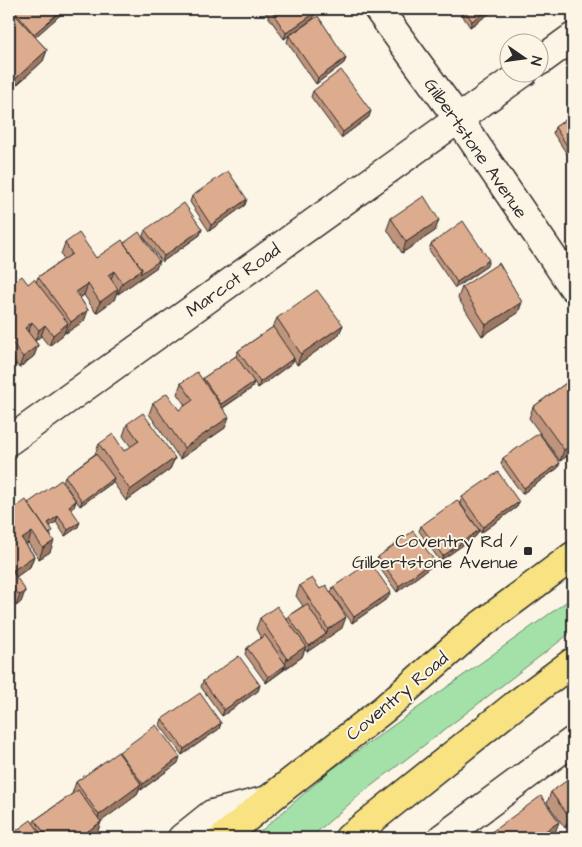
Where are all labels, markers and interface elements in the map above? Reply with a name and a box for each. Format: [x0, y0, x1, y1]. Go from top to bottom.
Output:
north arrow [500, 32, 550, 82]
text: N [525, 54, 546, 67]
street label: Gilbertstone Avenue [418, 73, 534, 224]
street label: Marcot Road [181, 238, 286, 323]
place label: Coventry Rd / Gilbertstone Avenue [352, 529, 518, 575]
marker: Coventry Rd / Gilbertstone Avenue [522, 545, 534, 557]
street label: Coventry Road [341, 646, 454, 747]

